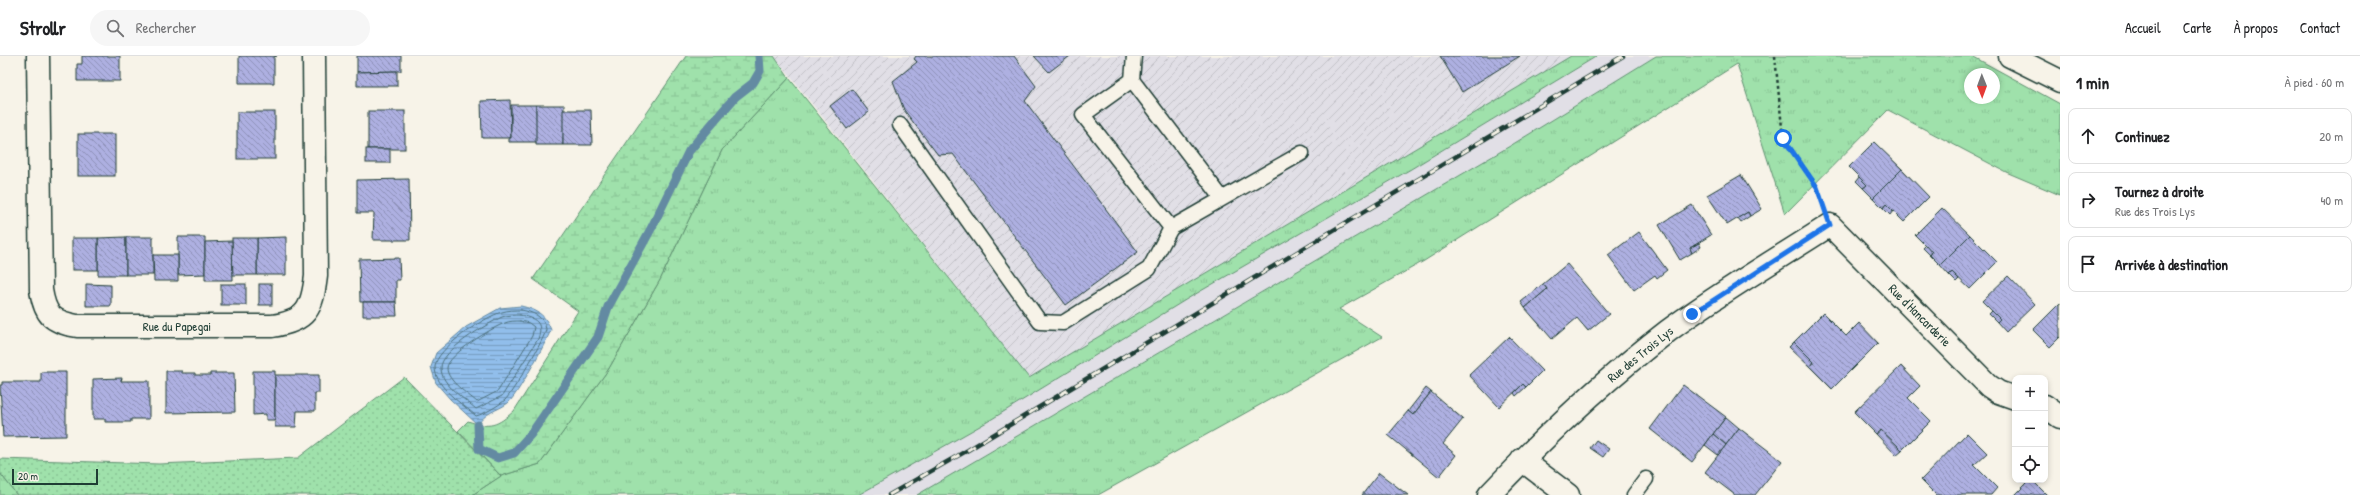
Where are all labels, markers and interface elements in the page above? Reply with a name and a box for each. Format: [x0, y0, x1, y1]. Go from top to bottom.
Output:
search box [90, 10, 370, 46]
text: Strollr [20, 15, 66, 41]
icon: search [104, 17, 126, 39]
text: Rechercher [136, 17, 196, 38]
text: Accueil [2125, 18, 2161, 37]
text: Carte [2183, 18, 2212, 37]
text: À propos [2234, 18, 2278, 37]
text: Contact [2300, 18, 2340, 37]
north arrow [1964, 68, 2000, 104]
text: 1 min [2076, 71, 2109, 94]
text: À pied · 60 m [2285, 73, 2344, 91]
icon: ahead [2077, 125, 2099, 147]
text: Continuez [2115, 126, 2170, 147]
text: 20 m [2319, 127, 2343, 145]
route start [1774, 129, 1792, 147]
text: Tournez à droite [2115, 181, 2204, 202]
icon: right [2077, 189, 2099, 211]
text: 40 m [2320, 191, 2343, 209]
text: Rue des Trois Lys [2115, 202, 2195, 220]
icon: arrive [2077, 253, 2099, 275]
text: Arrivée à destination [2115, 254, 2228, 275]
street label: Rue d'Hancarderie [1885, 280, 1955, 350]
route end [1683, 305, 1701, 323]
street label: Rue du Papegai [143, 317, 211, 335]
street label: Rue des Trois Lys [1603, 322, 1677, 386]
map controls [2012, 375, 2048, 483]
button: + [2012, 375, 2048, 411]
button: − [2012, 411, 2048, 447]
button: locate [2012, 447, 2048, 483]
scale bar [12, 467, 98, 486]
text: 20 m [18, 469, 38, 483]

